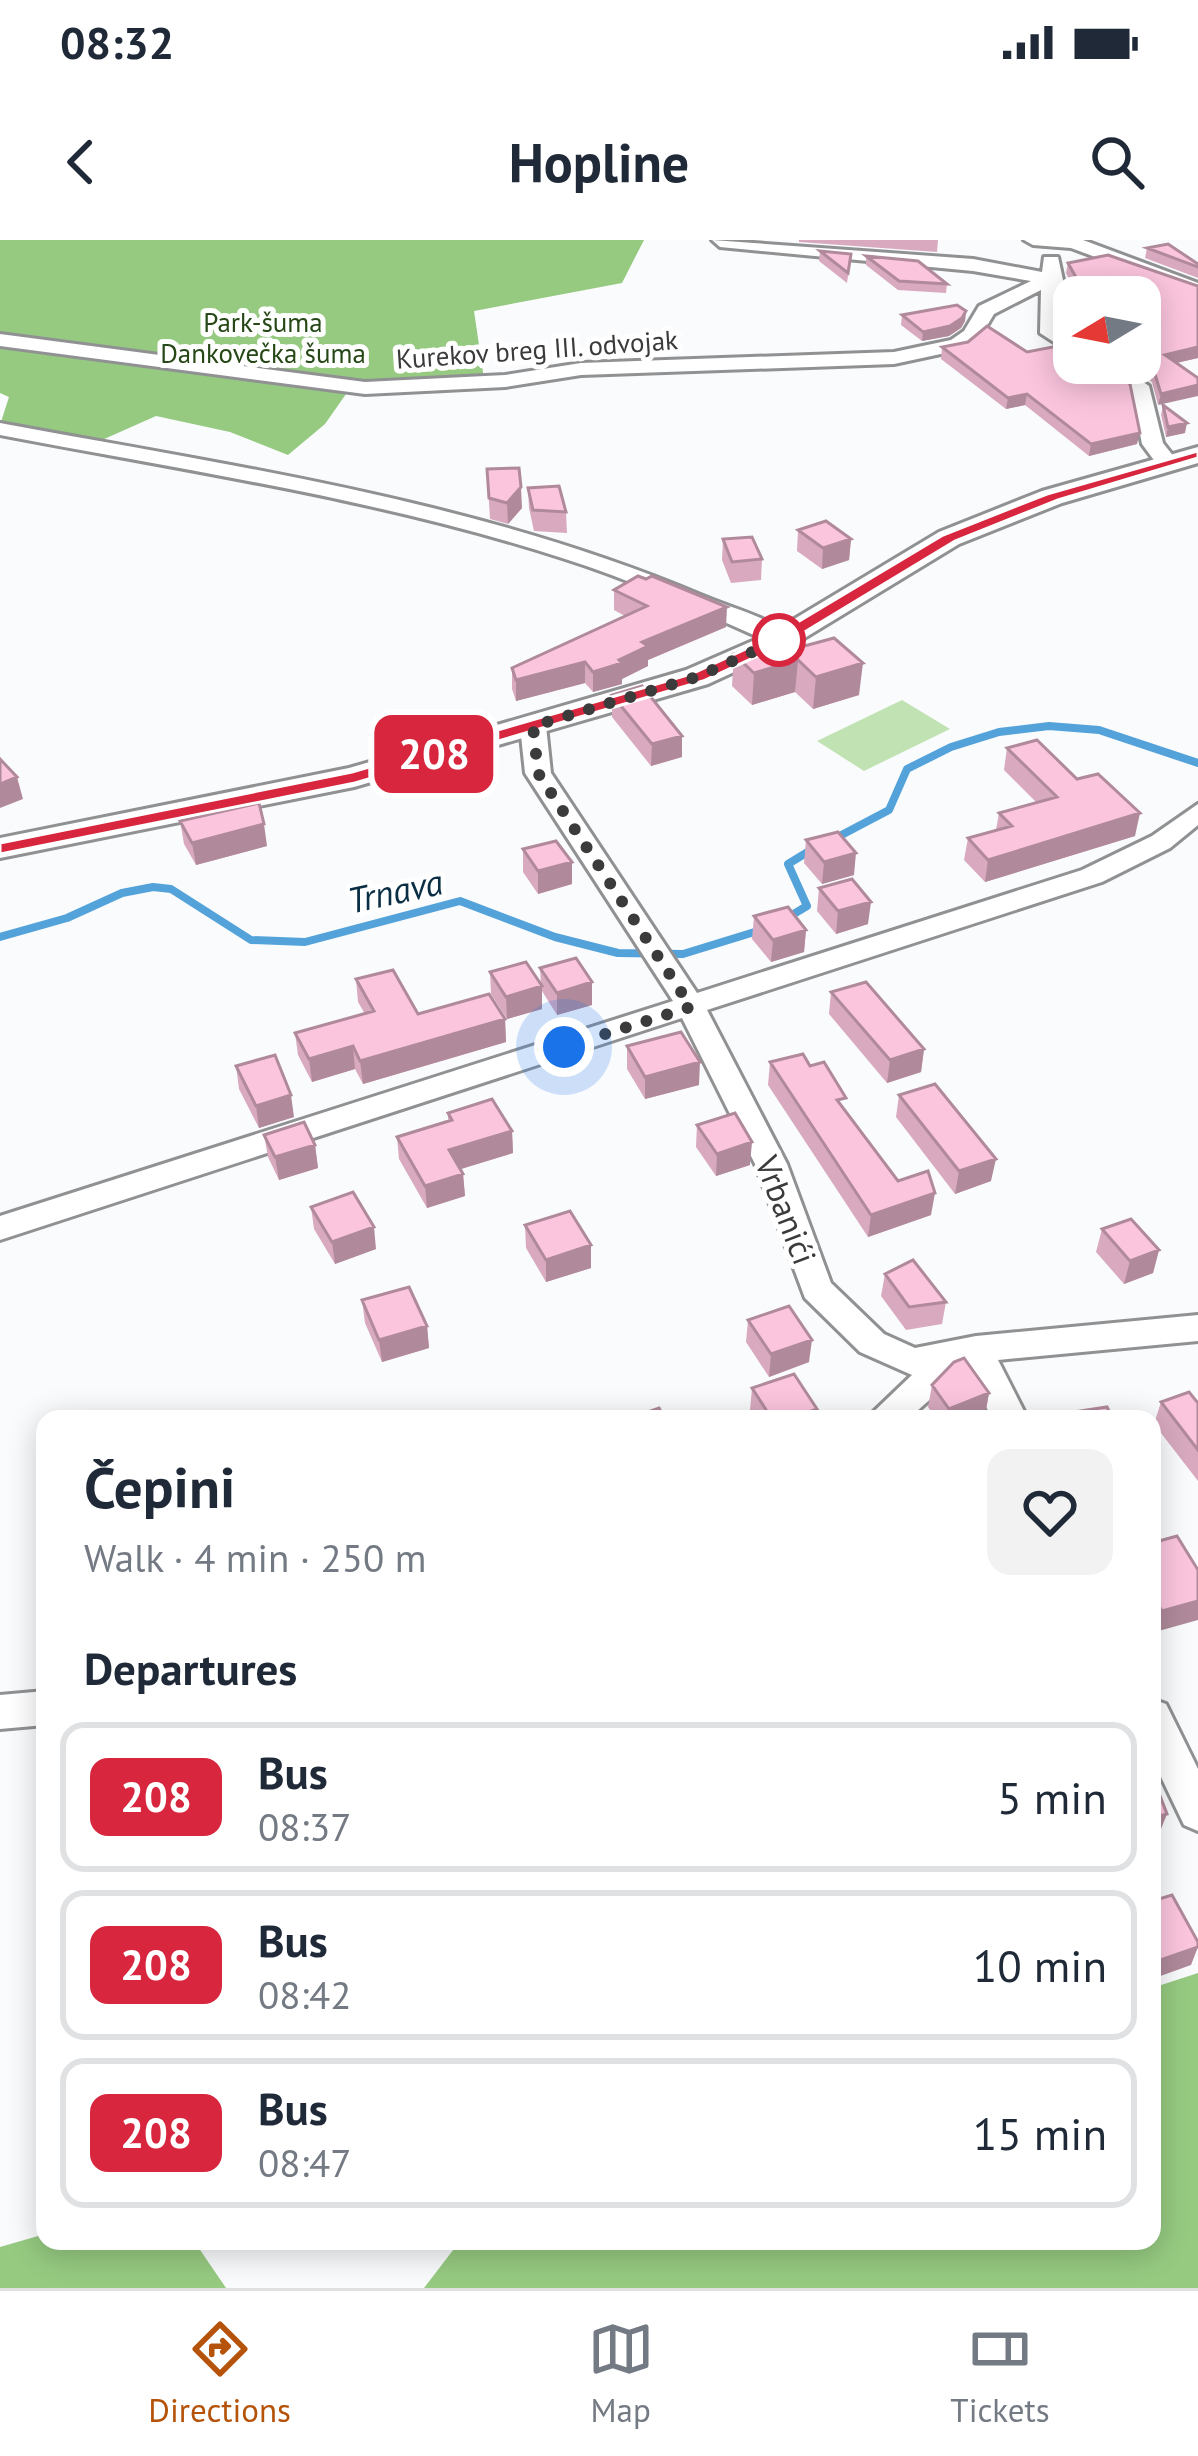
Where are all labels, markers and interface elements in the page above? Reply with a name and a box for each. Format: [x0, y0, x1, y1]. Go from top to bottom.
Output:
text: 08:32 [60, 13, 174, 71]
text: Hopline [509, 127, 689, 197]
icon: back [48, 129, 114, 195]
icon: search [1084, 129, 1150, 195]
north arrow [1053, 276, 1161, 384]
map controls [1053, 276, 1161, 384]
park label: Park-šuma Dankovečka šuma [160, 305, 366, 370]
street label: Kurekov breg III. odvojak [395, 322, 679, 376]
unlabelled marker [754, 615, 804, 665]
line badge: 208 [365, 715, 503, 793]
text: 208 [398, 726, 470, 781]
water label: Trnava [343, 857, 447, 923]
your location [534, 1017, 594, 1077]
street label: Vrbanići [746, 1148, 827, 1270]
button: heart [987, 1449, 1113, 1575]
text: Čepini [84, 1450, 235, 1524]
text: Walk · 4 min · 250 m [84, 1532, 426, 1583]
text: Departures [84, 1639, 297, 1697]
text: Bus [258, 1743, 328, 1801]
text: 5 min [997, 1768, 1107, 1826]
text: 208 [120, 1769, 192, 1824]
text: 08:37 [258, 1801, 352, 1852]
text: Bus [258, 1911, 328, 1969]
text: 10 min [973, 1936, 1107, 1994]
text: 208 [120, 1937, 192, 1992]
text: 08:42 [258, 1969, 352, 2020]
text: Bus [258, 2079, 328, 2137]
text: 15 min [973, 2104, 1107, 2162]
text: 208 [120, 2105, 192, 2160]
text: 08:47 [258, 2137, 352, 2188]
tab: Directions [148, 2316, 291, 2431]
tab: Map [588, 2316, 654, 2431]
tab: Tickets [950, 2316, 1050, 2431]

